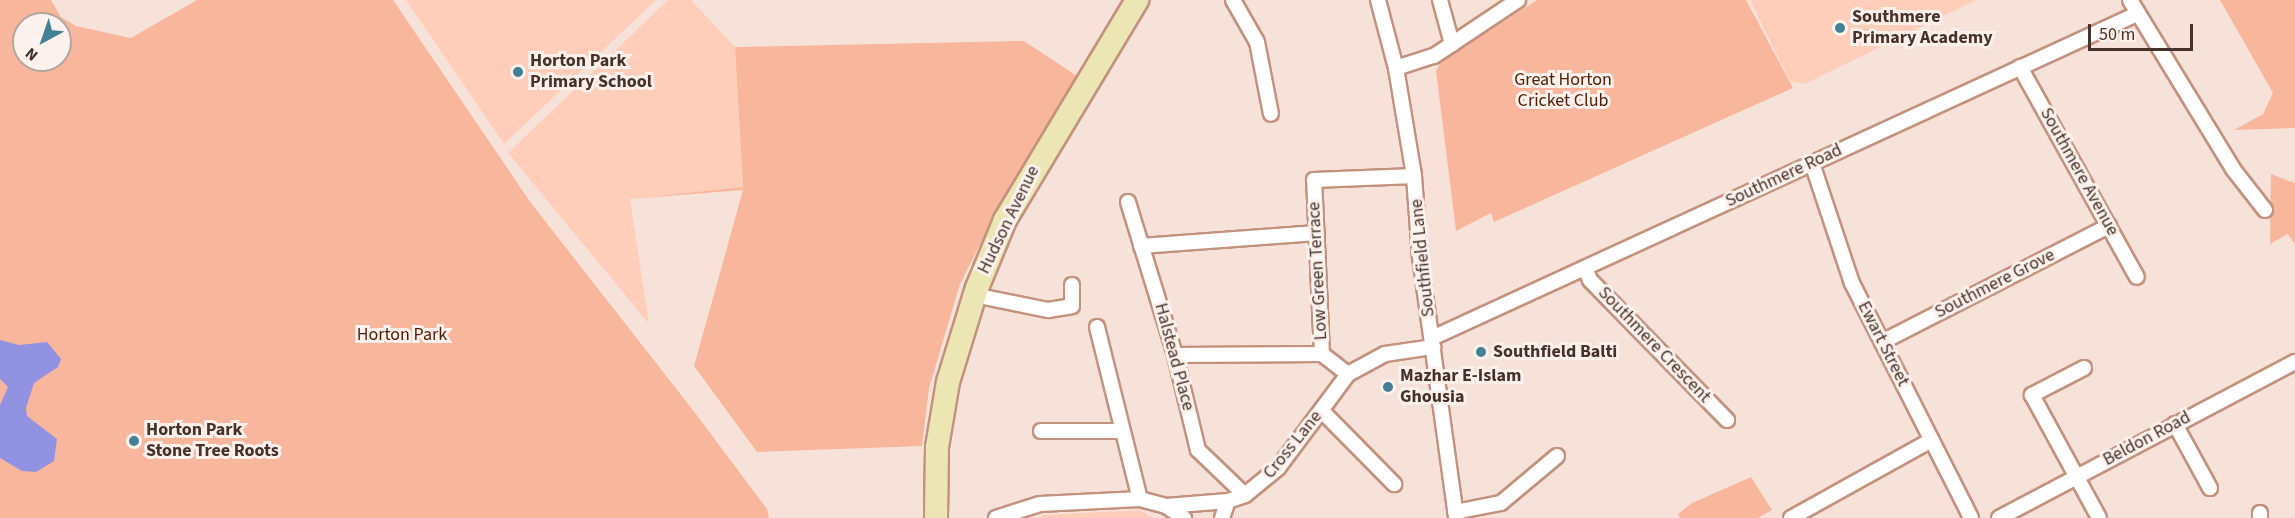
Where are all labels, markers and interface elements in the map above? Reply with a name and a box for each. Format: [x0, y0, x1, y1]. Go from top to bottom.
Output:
place label: Southmere Primary Academy [1852, 7, 1993, 50]
north arrow [12, 12, 72, 72]
scale bar [2091, 12, 2196, 50]
marker: Southmere Primary Academy [1833, 21, 1847, 35]
text: 50 m [2099, 22, 2135, 47]
text: N [21, 42, 43, 66]
place label: Horton Park Primary School [530, 51, 652, 94]
marker: Horton Park Primary School [511, 65, 525, 79]
park label: Great Horton Cricket Club [1514, 70, 1612, 112]
street label: Southmere Avenue [2035, 104, 2123, 240]
street label: Southmere Road [1722, 140, 1846, 212]
street label: Hudson Avenue [973, 162, 1045, 278]
street label: Southfield Lane [1406, 198, 1440, 318]
street label: Low Green Terrace [1304, 201, 1332, 341]
street label: Southmere Grove [1931, 245, 2059, 323]
street label: Southmere Crescent [1593, 282, 1715, 408]
street label: Ewart Street [1852, 298, 1914, 390]
street label: Halstead Place [1149, 301, 1199, 413]
park label: Horton Park [357, 324, 447, 346]
place label: Southfield Balti [1493, 341, 1617, 363]
marker: Southfield Balti [1474, 345, 1488, 359]
place label: Mazhar E-Islam Ghousia [1400, 366, 1521, 409]
marker: Mazhar E-Islam Ghousia [1381, 380, 1395, 394]
street label: Cross Lane [1259, 407, 1327, 483]
street label: Beldon Road [2100, 407, 2194, 471]
place label: Horton Park Stone Tree Roots [146, 420, 279, 462]
marker: Horton Park Stone Tree Roots [127, 434, 141, 448]

